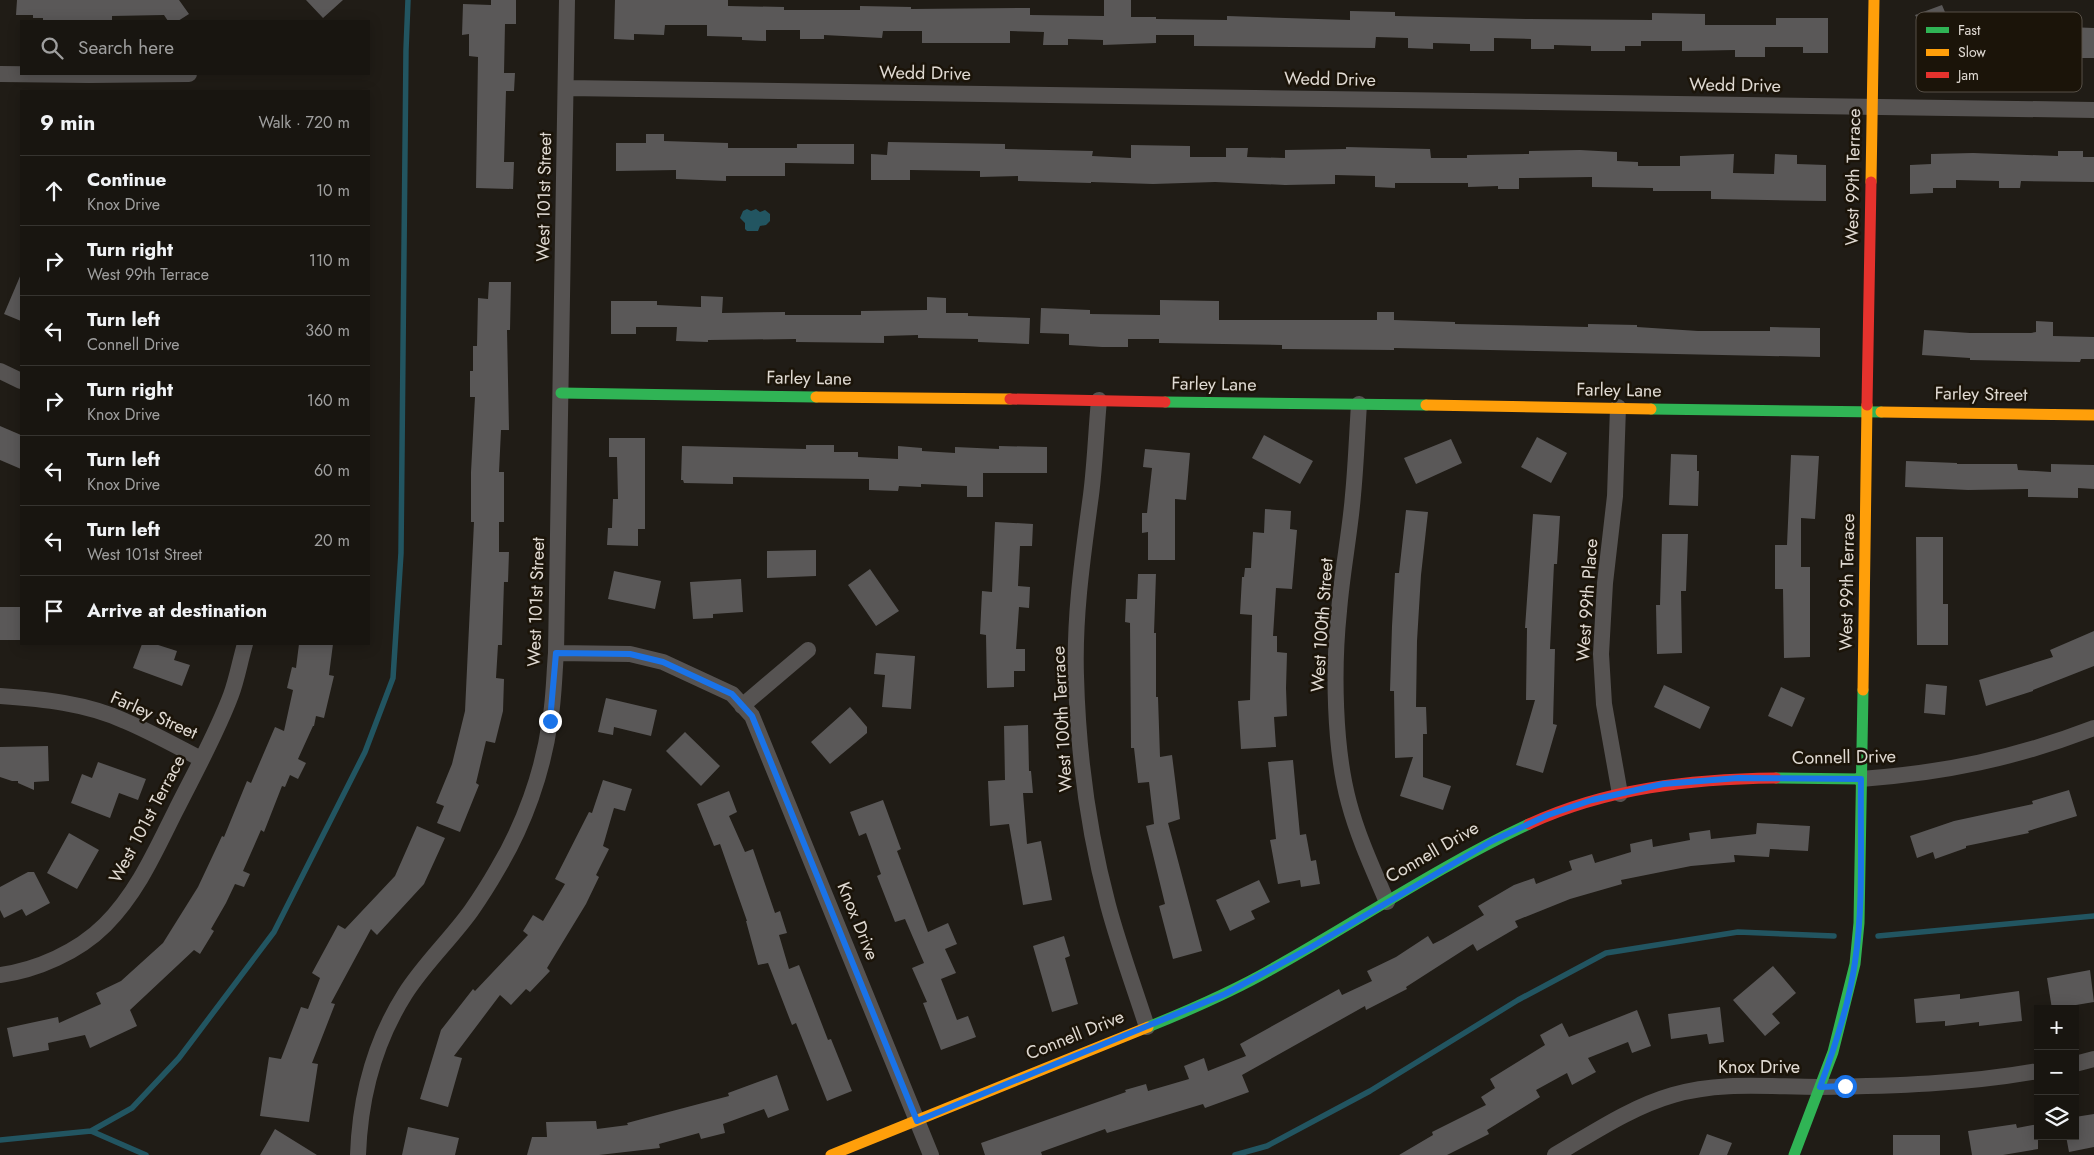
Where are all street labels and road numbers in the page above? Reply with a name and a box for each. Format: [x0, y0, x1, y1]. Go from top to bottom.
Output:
street label: Wedd Drive [879, 59, 971, 87]
street label: Wedd Drive [1284, 65, 1376, 93]
street label: Wedd Drive [1689, 71, 1781, 99]
street label: West 99th Terrace [1839, 108, 1867, 246]
street label: West 101st Street [530, 131, 558, 262]
street label: Farley Lane [766, 364, 852, 392]
street label: Farley Lane [1171, 370, 1257, 398]
street label: Farley Lane [1576, 376, 1662, 404]
street label: Farley Street [1934, 380, 2028, 408]
street label: West 99th Terrace [1833, 513, 1861, 651]
street label: West 101st Street [521, 536, 551, 667]
street label: West 99th Place [1570, 538, 1604, 662]
street label: West 100th Street [1304, 556, 1340, 693]
street label: West 100th Terrace [1045, 645, 1079, 793]
street label: Farley Street [106, 684, 202, 746]
street label: Connell Drive [1792, 743, 1896, 771]
street label: West 101st Terrace [102, 751, 192, 887]
street label: Connell Drive [1380, 815, 1484, 889]
street label: Knox Drive [831, 878, 885, 964]
street label: Connell Drive [1022, 1003, 1128, 1067]
street label: Knox Drive [1718, 1054, 1800, 1080]

